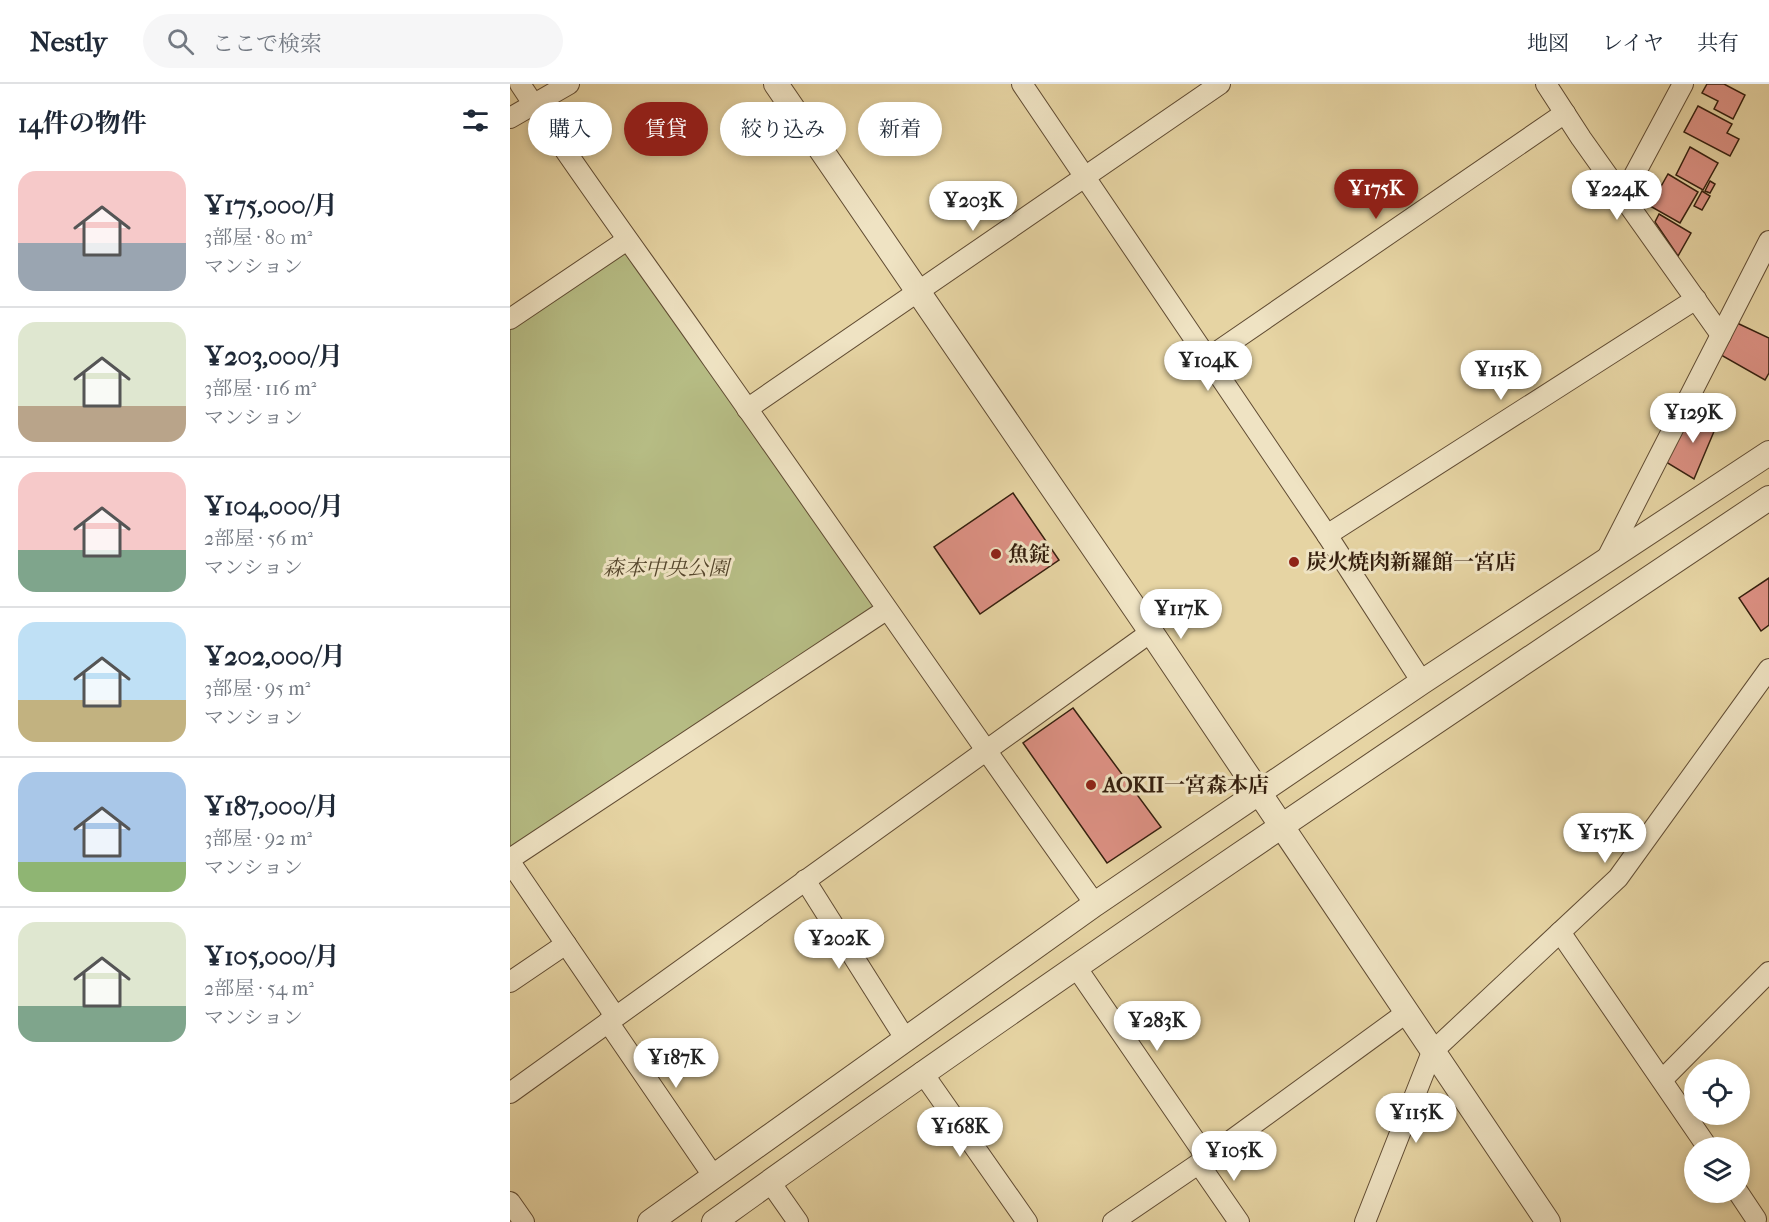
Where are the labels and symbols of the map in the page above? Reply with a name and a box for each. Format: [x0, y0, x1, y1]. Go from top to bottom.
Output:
pin: ¥175K [1334, 169, 1418, 220]
pin: ¥224K [1575, 170, 1659, 221]
pin: ¥203K [931, 181, 1015, 232]
pin: ¥104K [1166, 341, 1250, 392]
pin: ¥115K [1459, 350, 1543, 401]
pin: ¥129K [1651, 393, 1735, 444]
place label: 魚錠 [1008, 542, 1050, 566]
marker: 魚錠 [989, 547, 1003, 561]
place label: 炭火焼肉新羅館一宮店 [1306, 550, 1516, 574]
marker: 炭火焼肉新羅館一宮店 [1287, 555, 1301, 569]
park label: 森本中央公園 [603, 556, 732, 580]
pin: ¥117K [1139, 589, 1223, 640]
place label: AOKII一宮森本店 [1101, 773, 1269, 797]
marker: AOKII一宮森本店 [1084, 778, 1098, 792]
pin: ¥157K [1563, 813, 1647, 864]
pin: ¥202K [797, 919, 881, 970]
pin: ¥283K [1115, 1001, 1199, 1052]
pin: ¥187K [634, 1038, 718, 1089]
pin: ¥115K [1374, 1093, 1458, 1144]
pin: ¥168K [918, 1107, 1002, 1158]
pin: ¥105K [1192, 1131, 1276, 1182]

